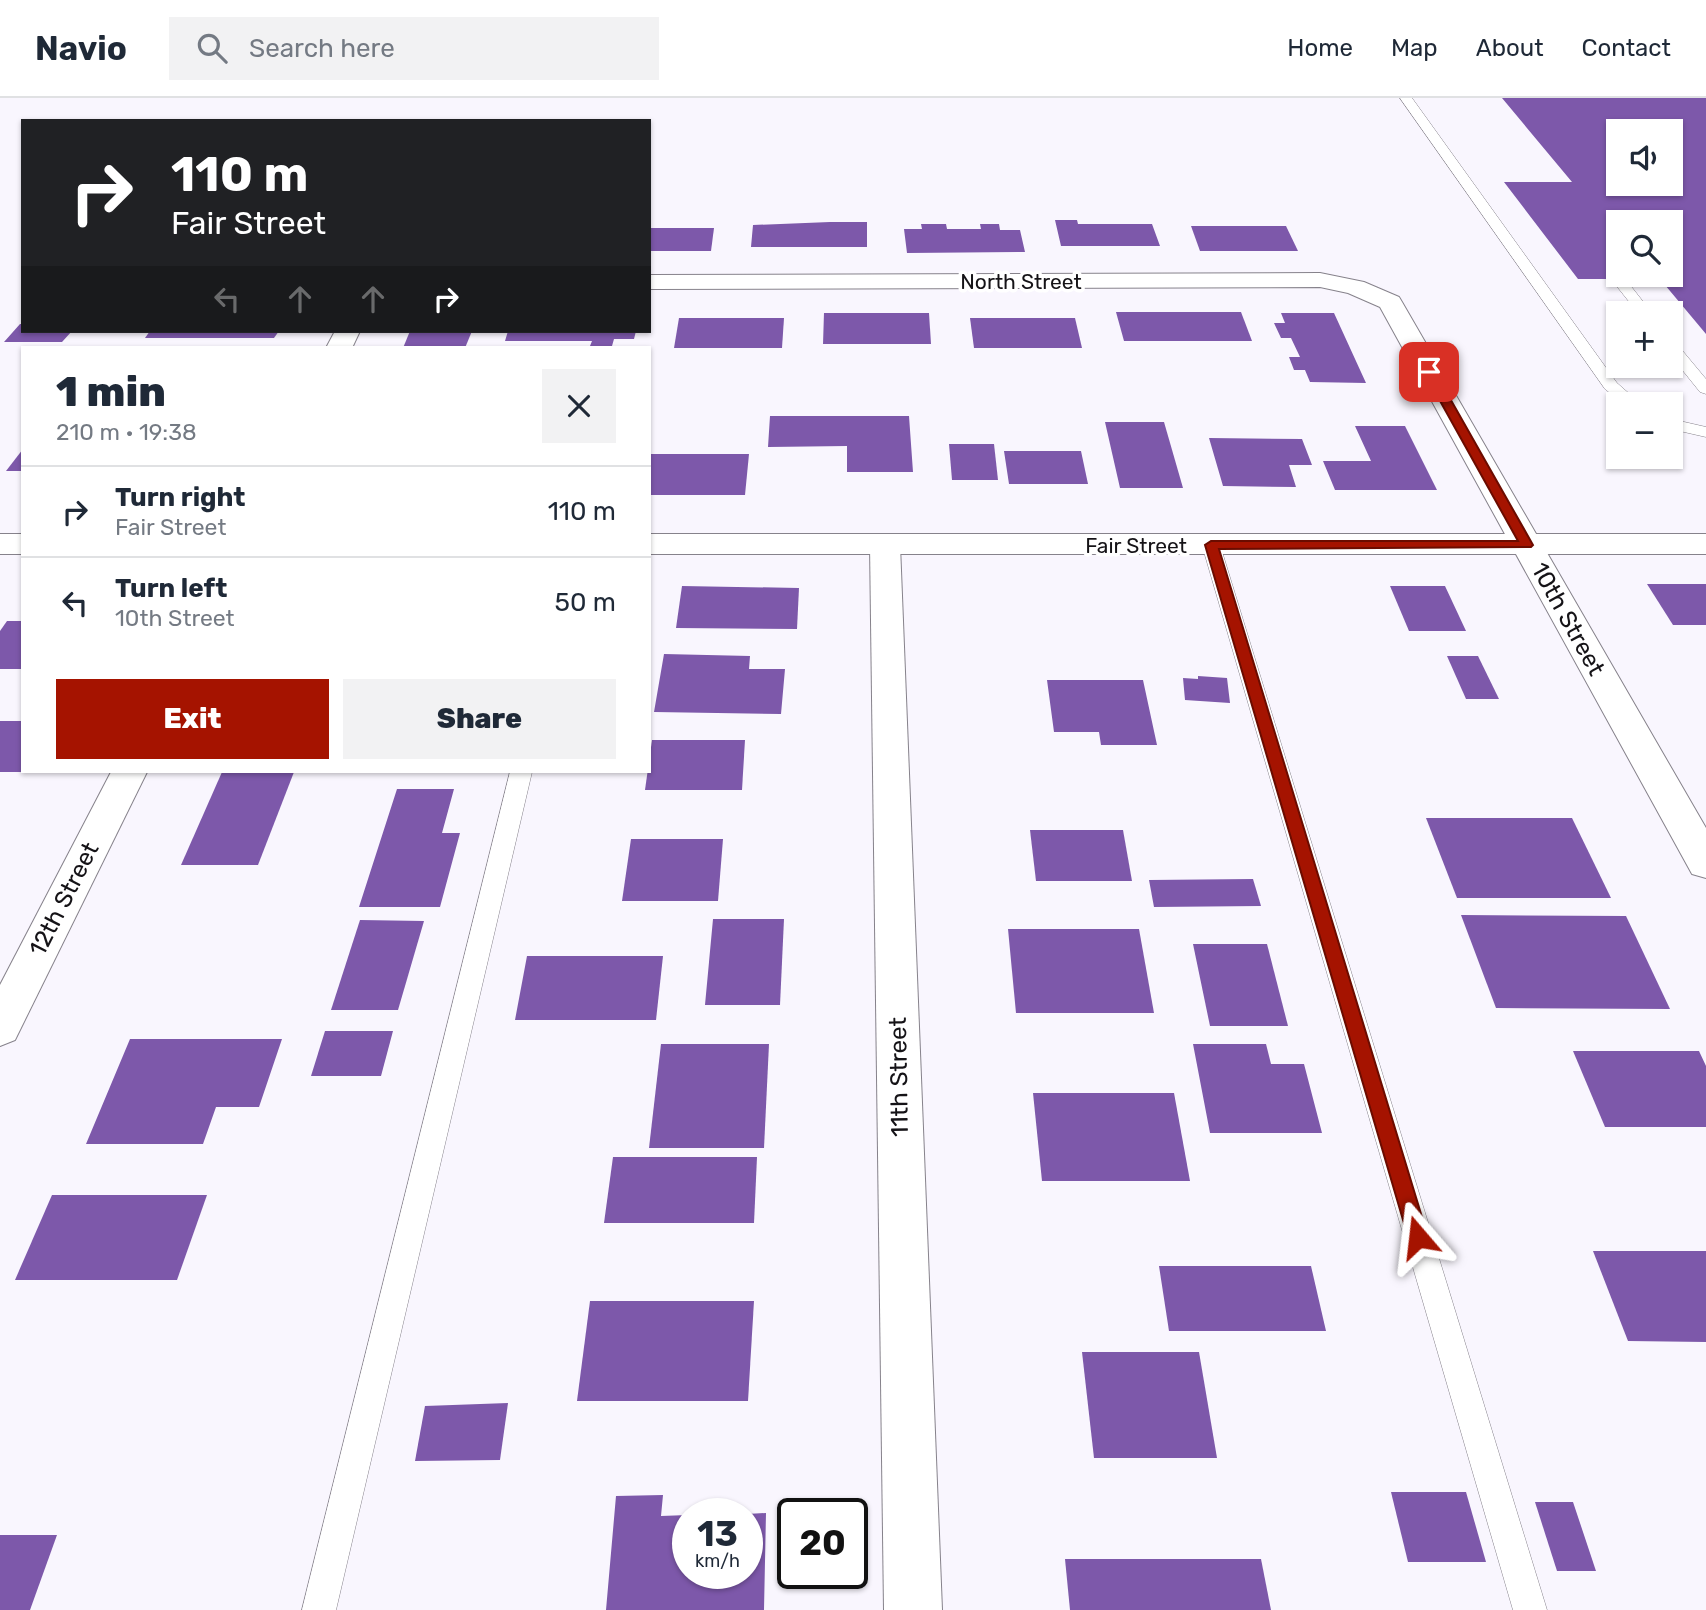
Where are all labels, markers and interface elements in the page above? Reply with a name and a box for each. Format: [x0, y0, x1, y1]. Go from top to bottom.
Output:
search box [169, 17, 659, 80]
text: Navio [35, 29, 127, 68]
icon: search [193, 29, 231, 67]
text: Search here [249, 33, 395, 64]
text: Home [1287, 34, 1353, 62]
text: Map [1391, 34, 1438, 62]
text: About [1476, 34, 1544, 62]
text: Contact [1582, 34, 1671, 62]
map controls [1606, 119, 1683, 469]
button: sound [1606, 119, 1683, 196]
text: 110 m [171, 145, 308, 203]
icon: right [56, 147, 147, 238]
text: Fair Street [171, 204, 326, 242]
button: search [1606, 210, 1683, 287]
street label: North Street [960, 269, 1082, 294]
icon: left [208, 280, 246, 318]
icon: ahead [281, 280, 319, 318]
icon: ahead [354, 280, 392, 318]
icon: right [427, 280, 465, 318]
button: + [1606, 301, 1683, 378]
pin [1399, 342, 1459, 402]
icon: arrive [1410, 353, 1448, 391]
text: 1 min [56, 367, 166, 417]
button: close [542, 369, 616, 443]
button: − [1606, 392, 1683, 469]
text: 210 m · 19:38 [56, 418, 197, 446]
text: Turn right [115, 482, 245, 513]
icon: right [56, 493, 94, 531]
text: 110 m [548, 496, 616, 527]
text: Fair Street [115, 513, 226, 541]
street label: Fair Street [1085, 533, 1187, 558]
street label: 10th Street [1526, 558, 1610, 680]
text: Turn left [115, 573, 227, 604]
icon: left [56, 584, 94, 622]
text: 50 m [555, 587, 616, 618]
text: 10th Street [115, 604, 235, 632]
button: Exit [56, 679, 329, 759]
button: Share [343, 679, 616, 759]
street label: 12th Street [23, 838, 105, 960]
street label: 11th Street [884, 1017, 914, 1137]
position arrow [1381, 1200, 1455, 1274]
speed limit sign: 20 [777, 1498, 868, 1589]
text: 13 [697, 1513, 738, 1555]
text: km/h [695, 1550, 740, 1572]

